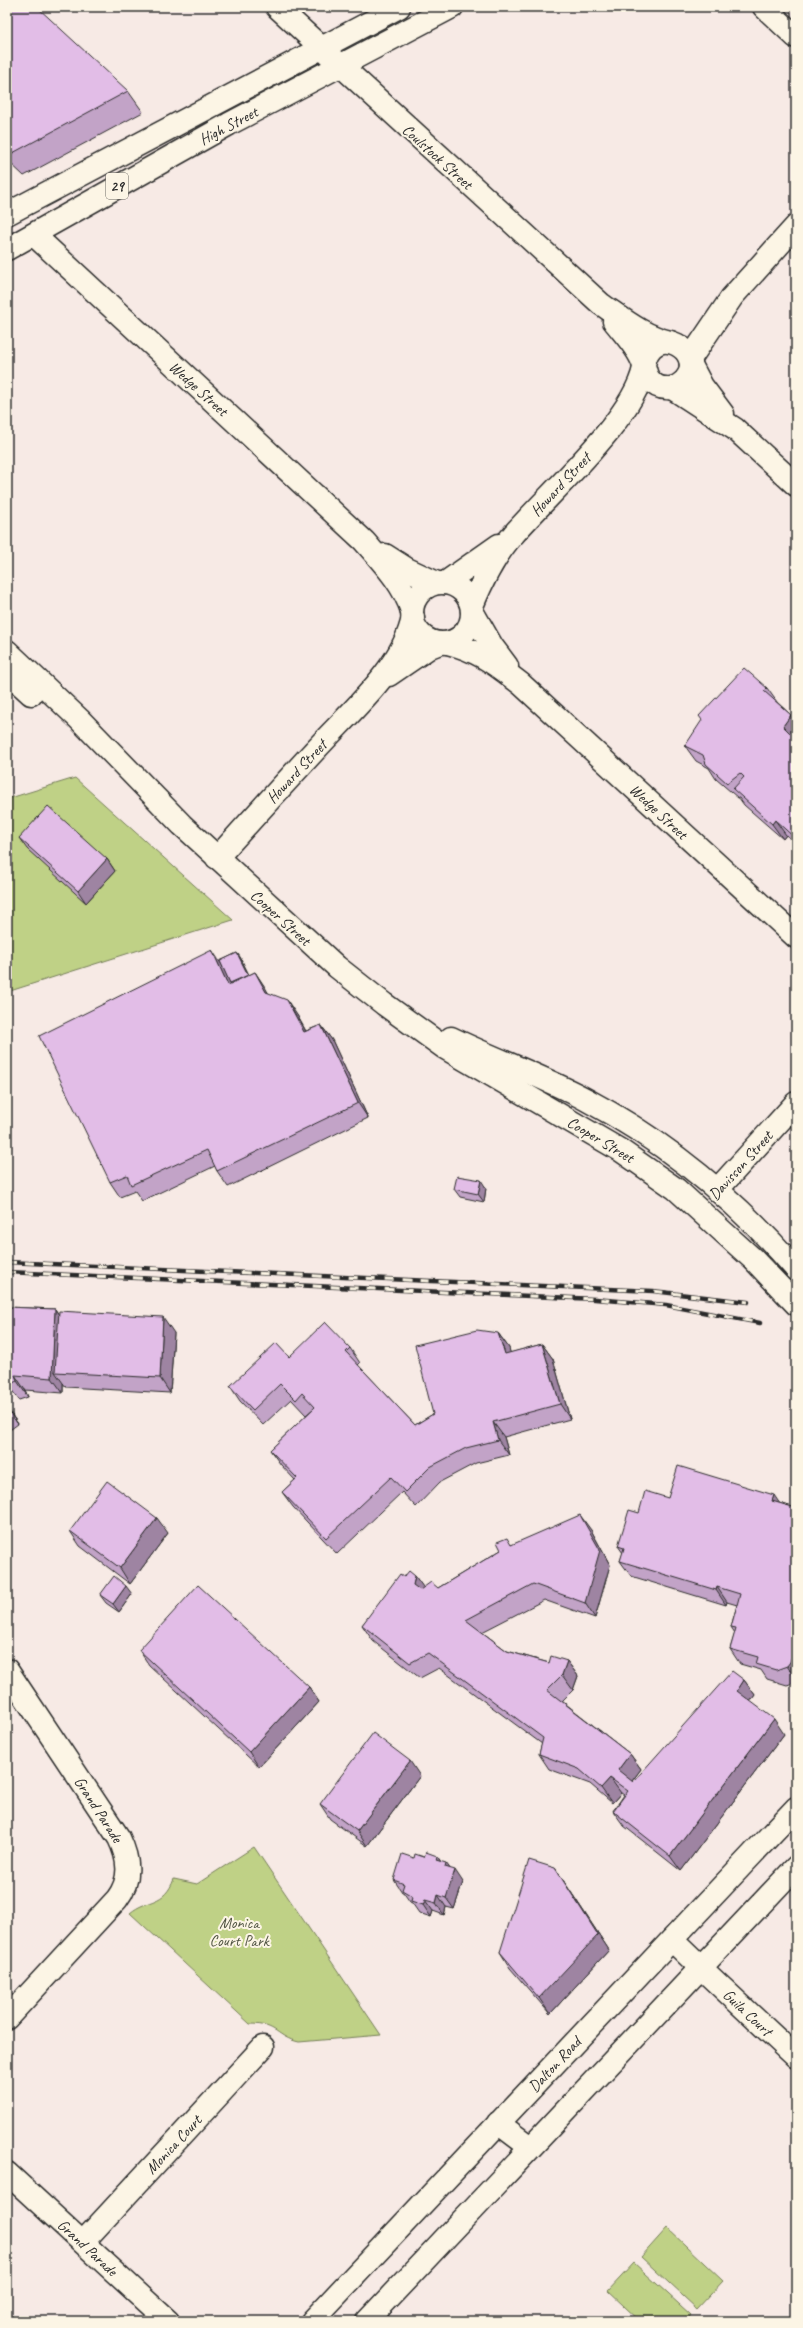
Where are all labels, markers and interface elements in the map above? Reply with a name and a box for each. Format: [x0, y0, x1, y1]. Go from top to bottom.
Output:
street label: High Street [196, 101, 263, 150]
street label: Coulstock Street [398, 120, 478, 195]
road number: 29 [106, 173, 128, 199]
street label: Wedge Street [165, 357, 233, 422]
street label: Howard Street [526, 447, 597, 521]
street label: Howard Street [262, 734, 333, 808]
street label: Wedge Street [625, 780, 693, 845]
street label: Cooper Street [246, 885, 316, 951]
street label: Cooper Street [564, 1112, 639, 1168]
street label: Davisson Street [704, 1126, 778, 1204]
street label: Grand Parade [69, 1773, 128, 1848]
park label: Monica Court Park [210, 1913, 270, 1951]
street label: Guila Court [718, 1985, 778, 2042]
street label: Dalton Road [524, 2031, 587, 2096]
street label: Monica Court [141, 2110, 207, 2178]
street label: Grand Parade [53, 2215, 123, 2282]

